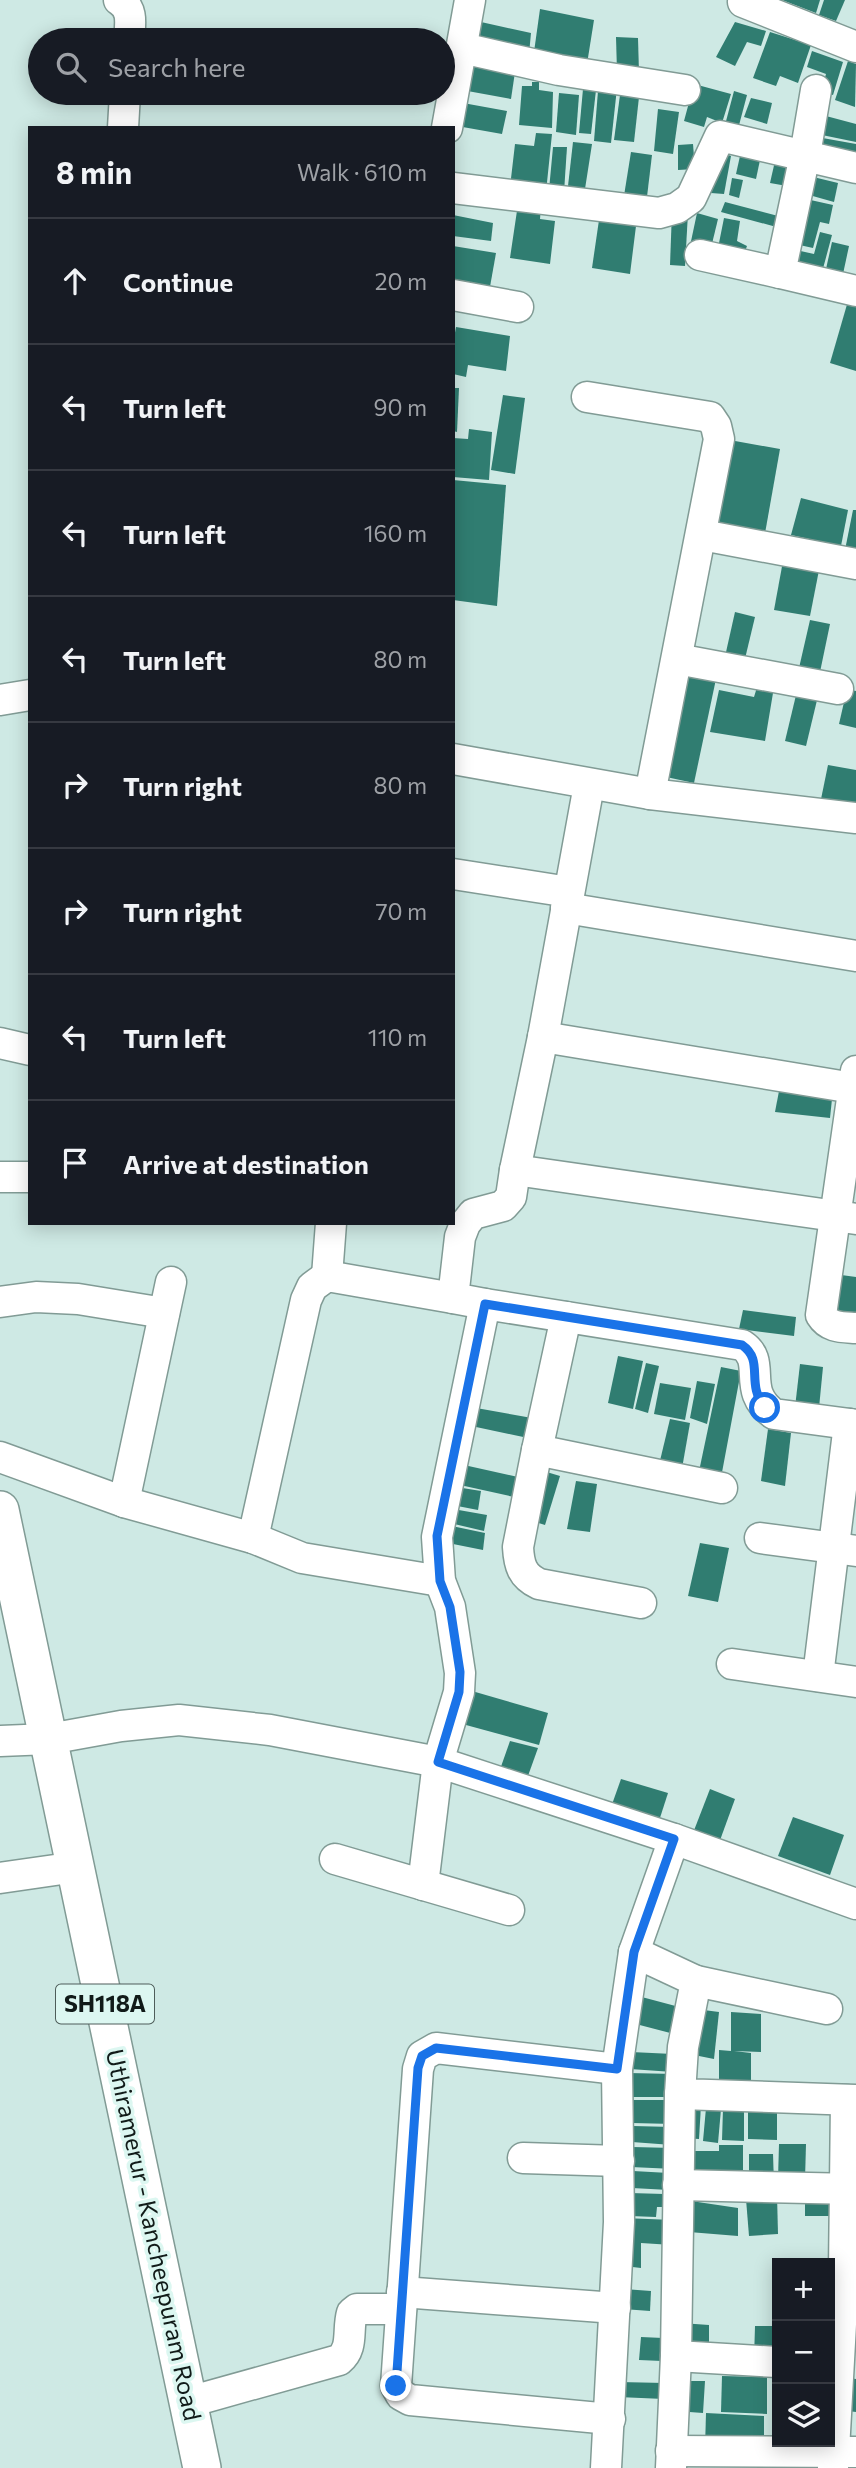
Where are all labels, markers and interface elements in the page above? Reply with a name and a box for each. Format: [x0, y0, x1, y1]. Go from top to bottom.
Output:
search box [28, 28, 455, 105]
icon: search [52, 48, 90, 86]
text: Search here [108, 51, 246, 82]
text: 8 min [56, 153, 132, 190]
text: Walk · 610 m [297, 158, 427, 186]
icon: ahead [56, 262, 94, 300]
text: Continue [123, 266, 233, 297]
text: 20 m [375, 267, 427, 295]
icon: left [56, 388, 94, 426]
text: Turn left [123, 392, 226, 423]
text: 90 m [374, 393, 427, 421]
icon: left [56, 514, 94, 552]
text: Turn left [123, 518, 226, 549]
text: 160 m [364, 519, 427, 547]
icon: left [56, 640, 94, 678]
text: Turn left [123, 644, 226, 675]
text: 80 m [374, 645, 427, 673]
icon: right [56, 766, 94, 804]
text: Turn right [123, 770, 242, 801]
text: 80 m [374, 771, 427, 799]
icon: right [56, 892, 94, 930]
text: Turn right [123, 896, 242, 927]
text: 70 m [375, 897, 427, 925]
icon: left [56, 1018, 94, 1056]
text: Turn left [123, 1022, 226, 1053]
text: 110 m [368, 1023, 427, 1051]
icon: arrive [56, 1144, 94, 1182]
text: Arrive at destination [123, 1148, 369, 1179]
route start [749, 1392, 780, 1423]
road number: SH118A [56, 1984, 154, 2024]
street label: Uthiramerur - Kancheepuram Road [101, 2046, 208, 2423]
map controls [772, 2258, 835, 2447]
button: + [772, 2258, 835, 2321]
button: − [772, 2321, 835, 2384]
route end [380, 2370, 411, 2401]
button: layers [772, 2384, 835, 2447]

